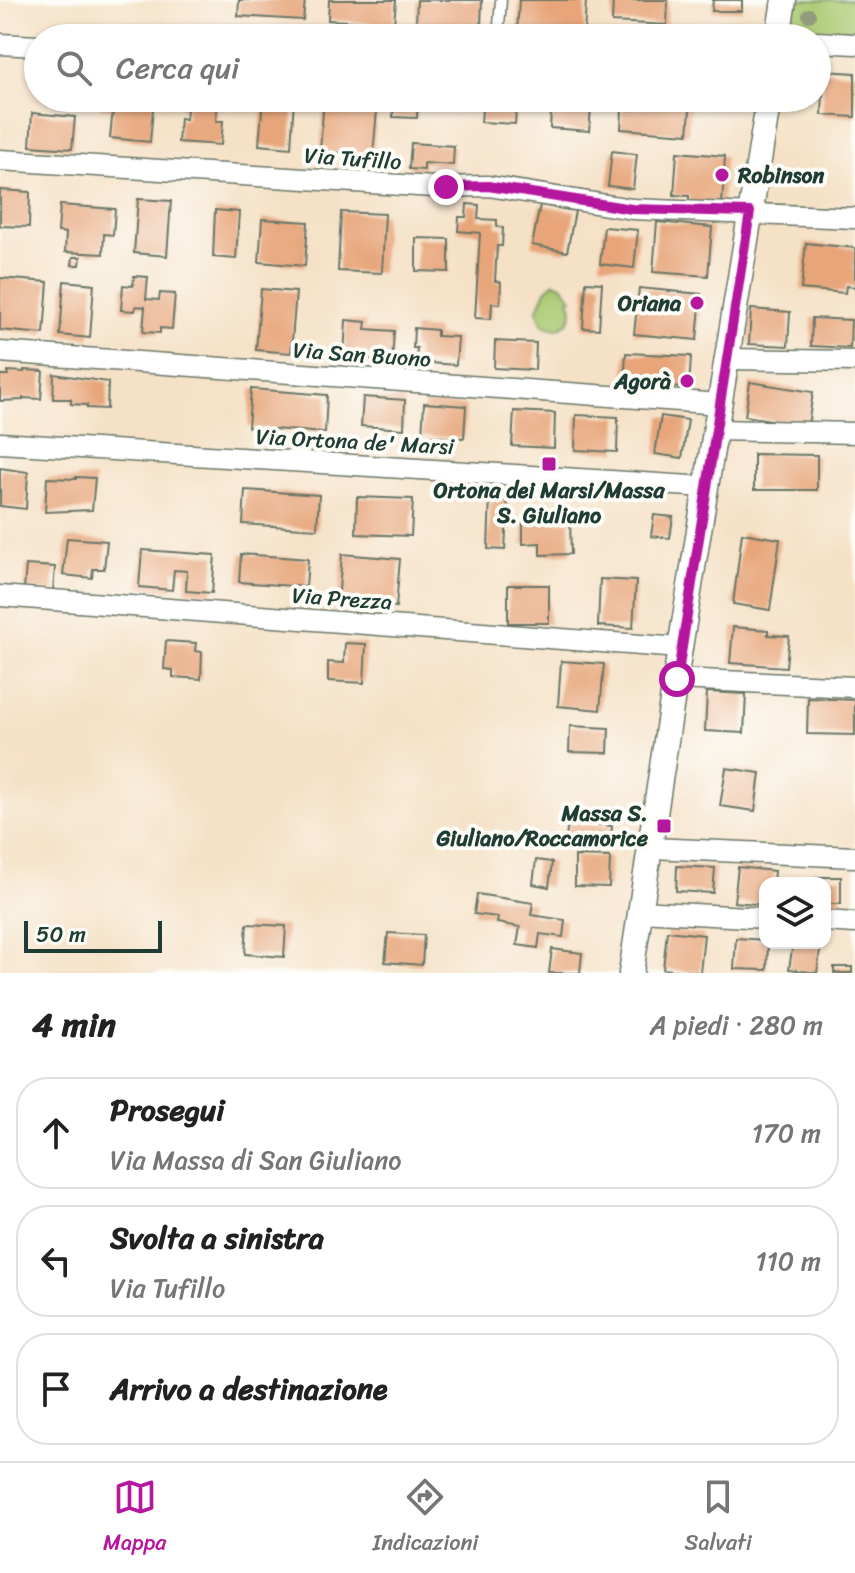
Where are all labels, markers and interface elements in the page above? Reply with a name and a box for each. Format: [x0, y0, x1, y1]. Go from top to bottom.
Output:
search box [24, 24, 831, 112]
text: Cerca qui [116, 41, 239, 95]
icon: search [52, 46, 96, 90]
street label: Via Tufillo [303, 136, 403, 181]
place label: Robinson [737, 156, 824, 195]
marker: Robinson [713, 166, 731, 184]
route end [428, 169, 464, 205]
place label: Oriana [618, 284, 682, 323]
marker: Oriana [688, 294, 706, 312]
street label: Via San Buono [292, 330, 432, 379]
place label: Agorà [613, 362, 671, 401]
marker: Agorà [678, 372, 696, 390]
street label: Via Ortona de' Marsi [255, 417, 456, 466]
marker: Ortona dei Marsi/Massa S. Giuliano [540, 455, 558, 473]
place label: Ortona dei Marsi/Massa S. Giuliano [433, 471, 665, 535]
street label: Via Prezza [291, 576, 393, 621]
route start [659, 661, 695, 697]
place label: Massa S. Giuliano/Roccamorice [435, 794, 649, 858]
marker: Massa S. Giuliano/Roccamorice [655, 817, 673, 835]
map controls [759, 877, 831, 949]
button: layers [759, 877, 831, 949]
text: 50 m [36, 915, 86, 954]
scale bar [24, 917, 162, 953]
text: 4 min [32, 995, 116, 1055]
text: A piedi · 280 m [650, 1002, 823, 1048]
text: Prosegui [110, 1083, 224, 1137]
text: 170 m [752, 1110, 821, 1156]
icon: ahead [34, 1111, 78, 1155]
text: Via Massa di San Giuliano [110, 1137, 402, 1183]
text: Svolta a sinistra [110, 1211, 324, 1265]
text: 110 m [756, 1238, 821, 1284]
icon: left [34, 1239, 78, 1283]
text: Via Tufillo [110, 1265, 225, 1311]
text: Arrivo a destinazione [110, 1362, 388, 1416]
icon: arrive [34, 1367, 78, 1411]
tab: Mappa [103, 1475, 166, 1562]
tab: Indicazioni [373, 1475, 478, 1562]
tab: Salvati [685, 1475, 752, 1562]

